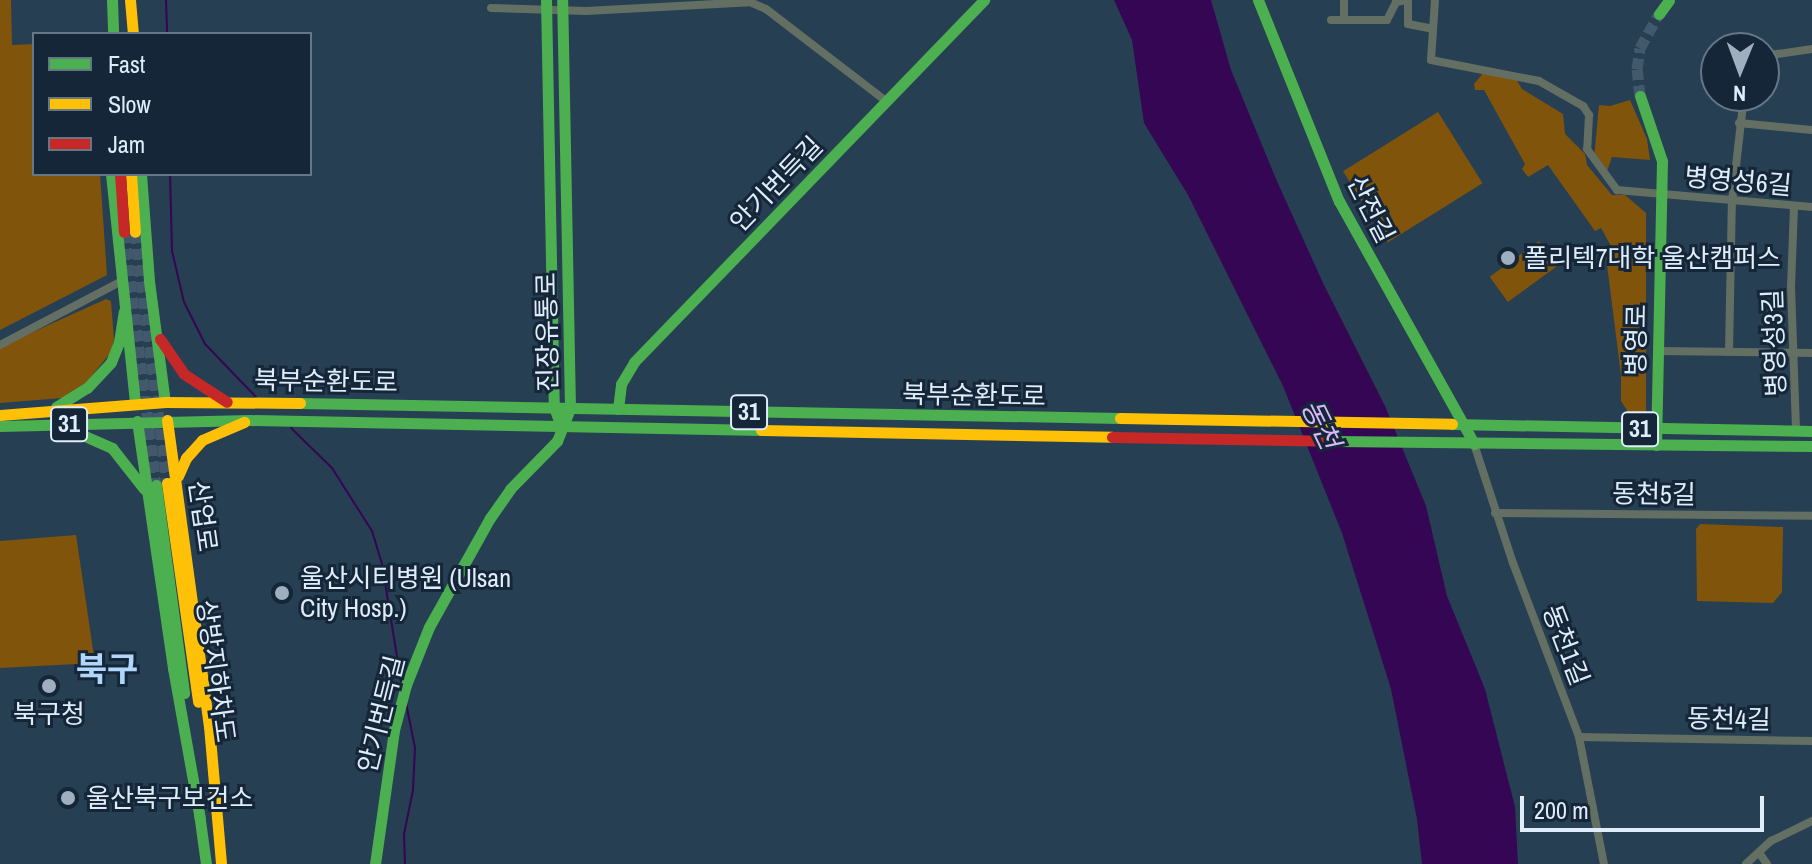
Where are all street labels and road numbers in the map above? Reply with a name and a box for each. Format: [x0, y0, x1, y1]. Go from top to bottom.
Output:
street label: 안기번득길 [723, 130, 829, 238]
street label: 병영성6길 [1683, 161, 1793, 201]
street label: 산전길 [1341, 170, 1401, 248]
street label: 진장유통로 [530, 272, 564, 392]
street label: 병영성3길 [1757, 289, 1791, 397]
street label: 병영로 [1620, 304, 1652, 376]
street label: 북부순환도로 [254, 364, 398, 398]
street label: 북부순환도로 [902, 378, 1046, 412]
road number: 31 [729, 392, 769, 432]
road number: 31 [49, 404, 89, 444]
road number: 31 [1620, 409, 1660, 449]
street label: 산업로 [183, 478, 223, 554]
street label: 동천5길 [1612, 478, 1696, 510]
street label: 상방지하차도 [191, 598, 241, 744]
street label: 동천1길 [1536, 600, 1596, 690]
street label: 안기번득길 [351, 652, 411, 776]
street label: 동천4길 [1687, 703, 1771, 735]

